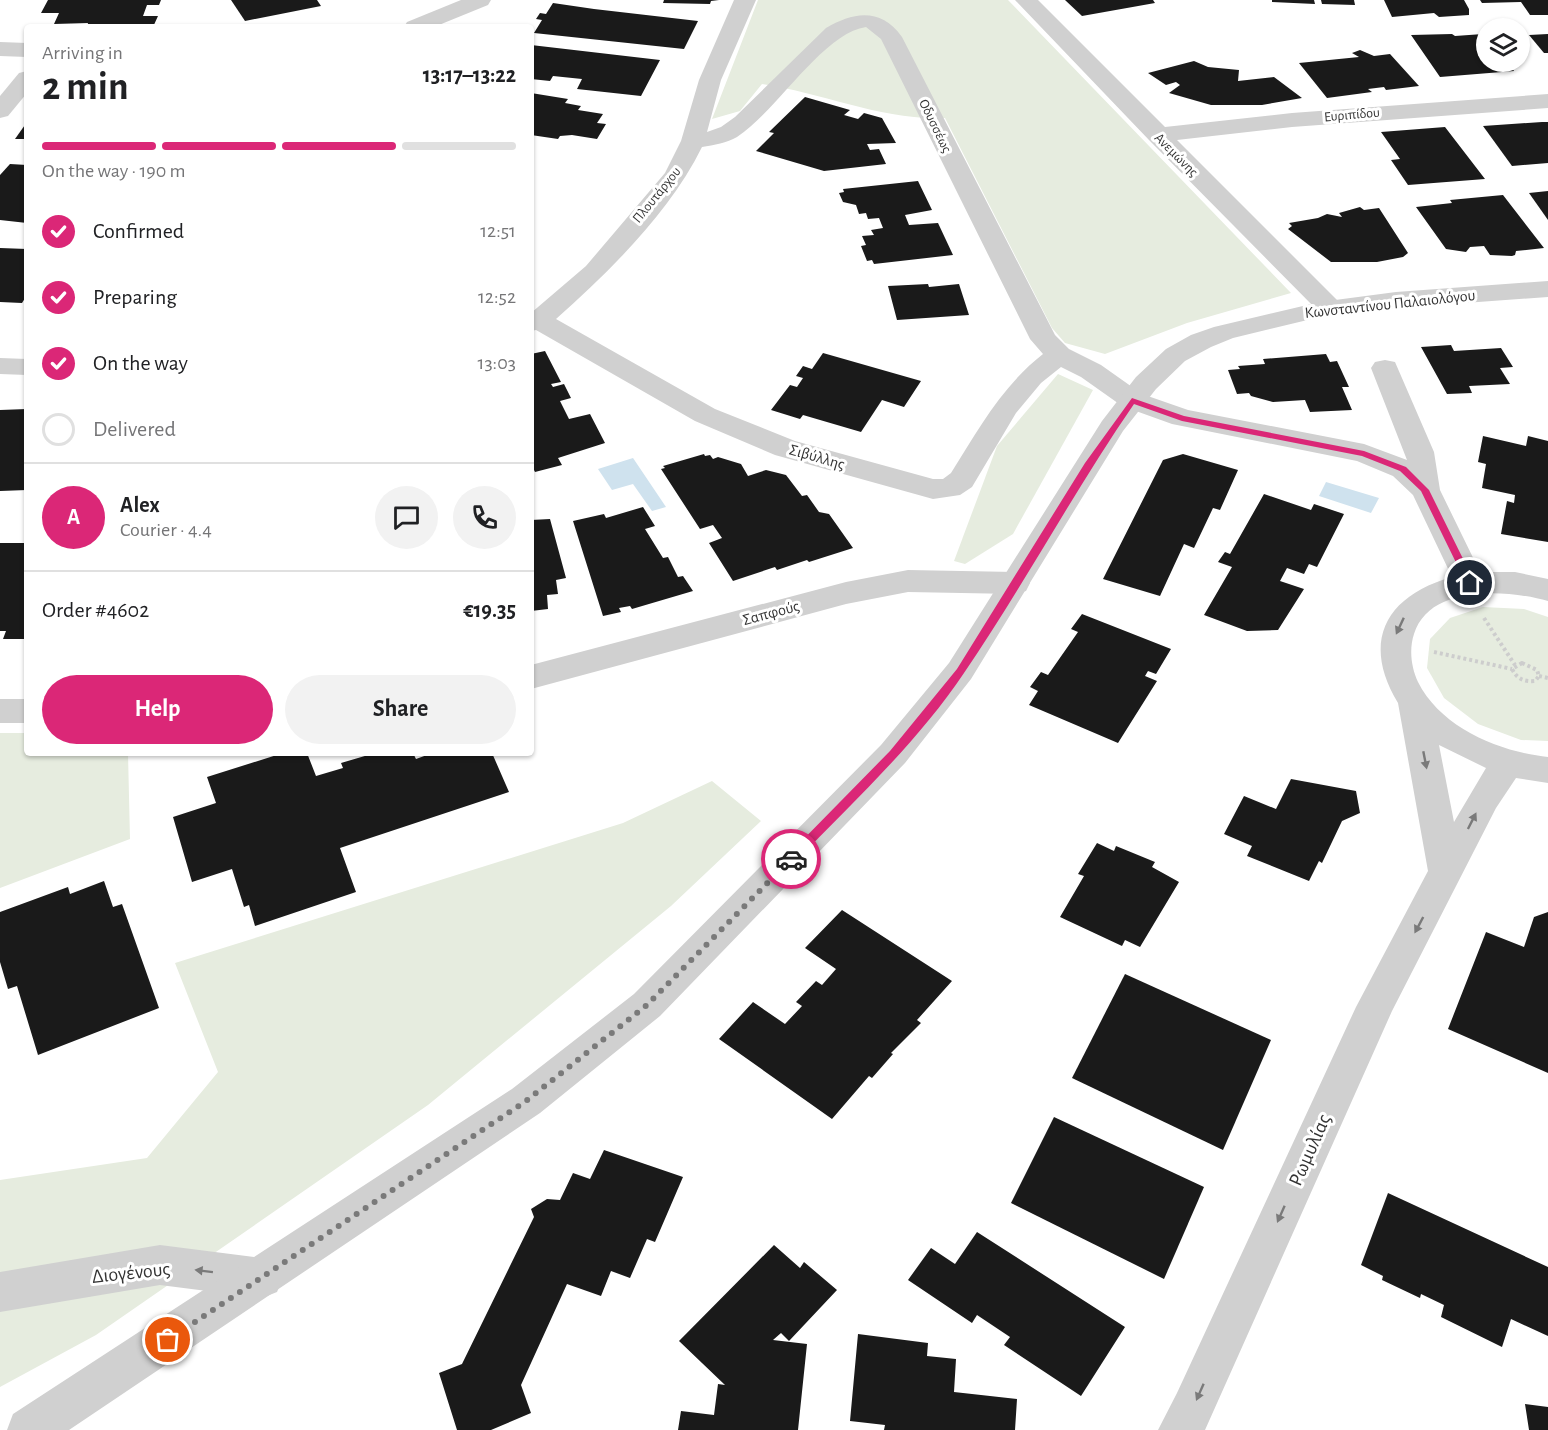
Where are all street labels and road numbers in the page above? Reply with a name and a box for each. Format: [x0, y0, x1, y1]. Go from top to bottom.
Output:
street label: Οδυσσέως [916, 97, 954, 155]
street label: Ευριπίδου [1324, 106, 1380, 124]
street label: Ανεμώνης [1152, 131, 1201, 180]
street label: Πλουτάρχου [630, 164, 684, 226]
street label: Κωνσταντίνου Παλαιολόγου [1304, 287, 1476, 321]
street label: Σιβύλλης [787, 441, 847, 474]
street label: Σαπφούς [741, 598, 801, 629]
street label: Ρωμυλίας [1285, 1111, 1335, 1189]
street label: Διογένους [91, 1259, 171, 1287]

